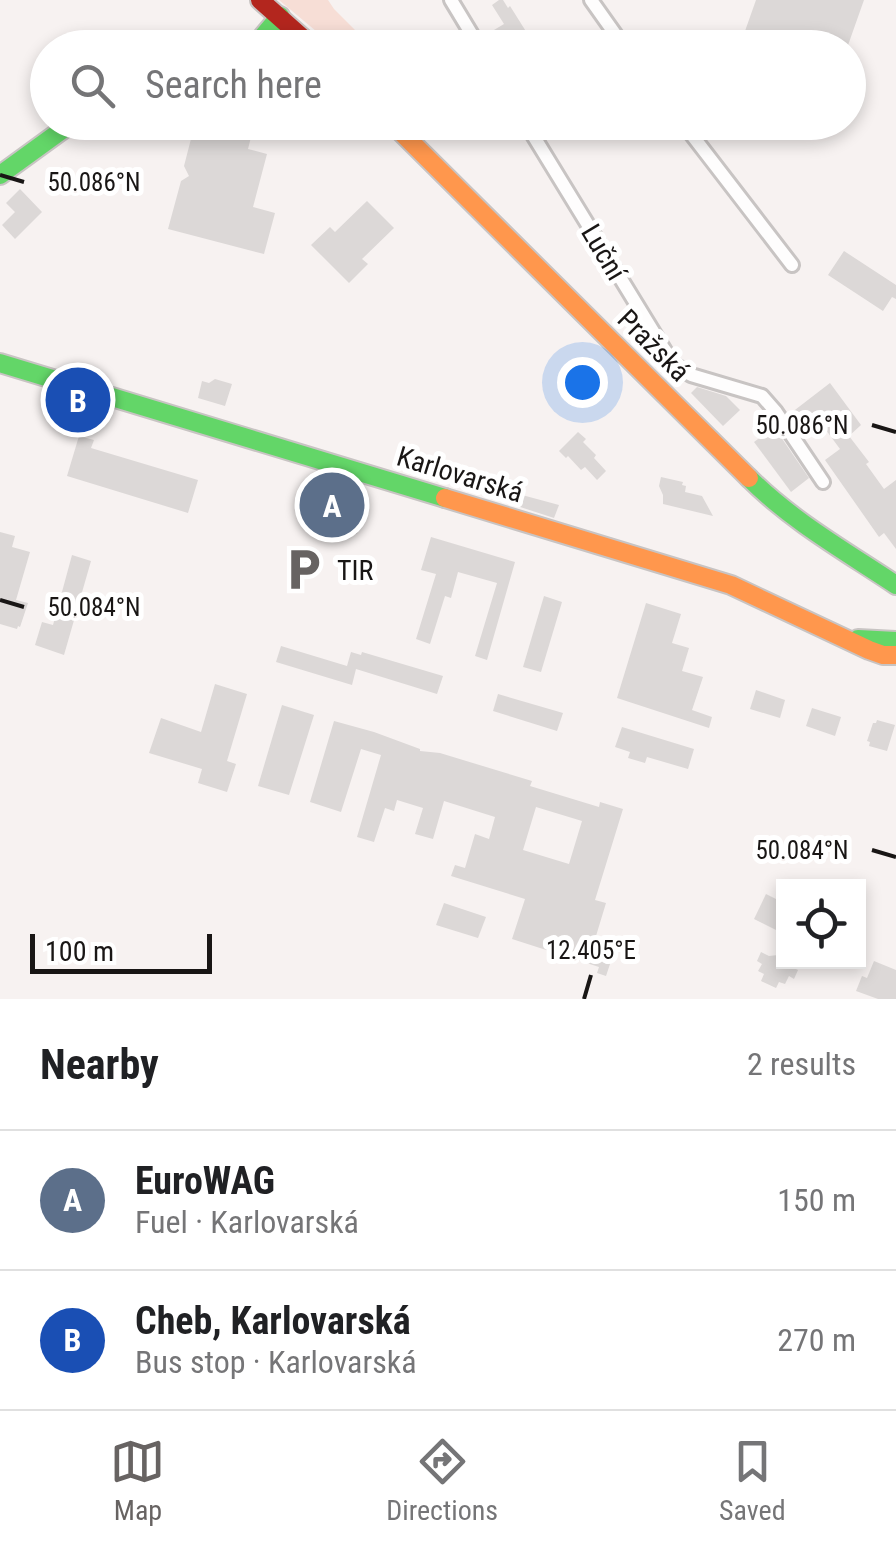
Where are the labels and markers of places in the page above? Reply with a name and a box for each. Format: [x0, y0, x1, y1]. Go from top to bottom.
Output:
pin: B [46, 362, 110, 438]
pin: A [300, 468, 364, 542]
parking icon: TIR [280, 546, 328, 594]
place label: TIR [337, 554, 374, 587]

